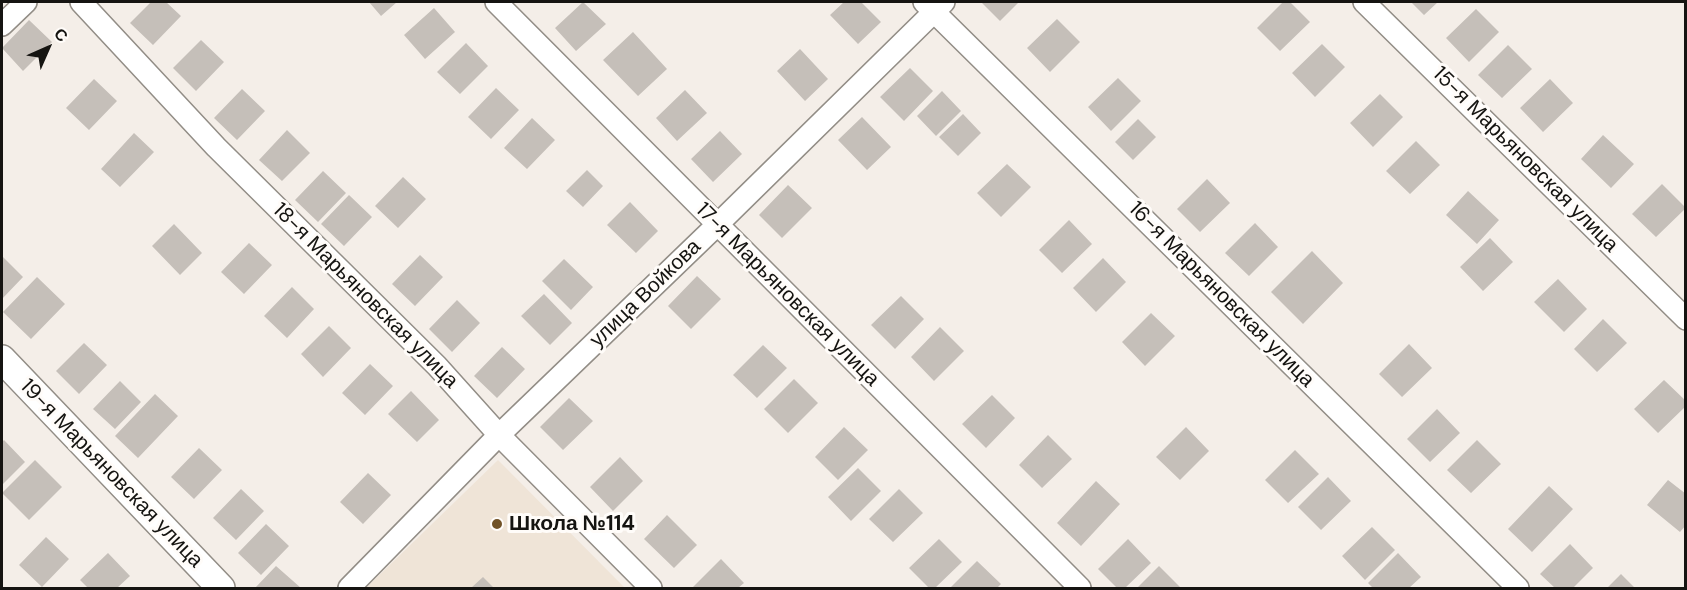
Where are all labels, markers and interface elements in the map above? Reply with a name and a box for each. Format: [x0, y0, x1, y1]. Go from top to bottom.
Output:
north arrow [18, 18, 78, 78]
text: С [50, 23, 73, 46]
street label: 15-я Марьяновская улица [1427, 62, 1623, 258]
street label: 16-я Марьяновская улица [1123, 197, 1319, 393]
street label: 18-я Марьяновская улица [267, 198, 463, 394]
street label: 17-я Марьяновская улица [690, 198, 884, 392]
street label: улица Войкова [585, 235, 707, 353]
street label: 19-я Марьяновская улица [14, 375, 208, 573]
place label: Школа №114 [509, 511, 635, 537]
marker: Школа №114 [490, 517, 504, 531]

